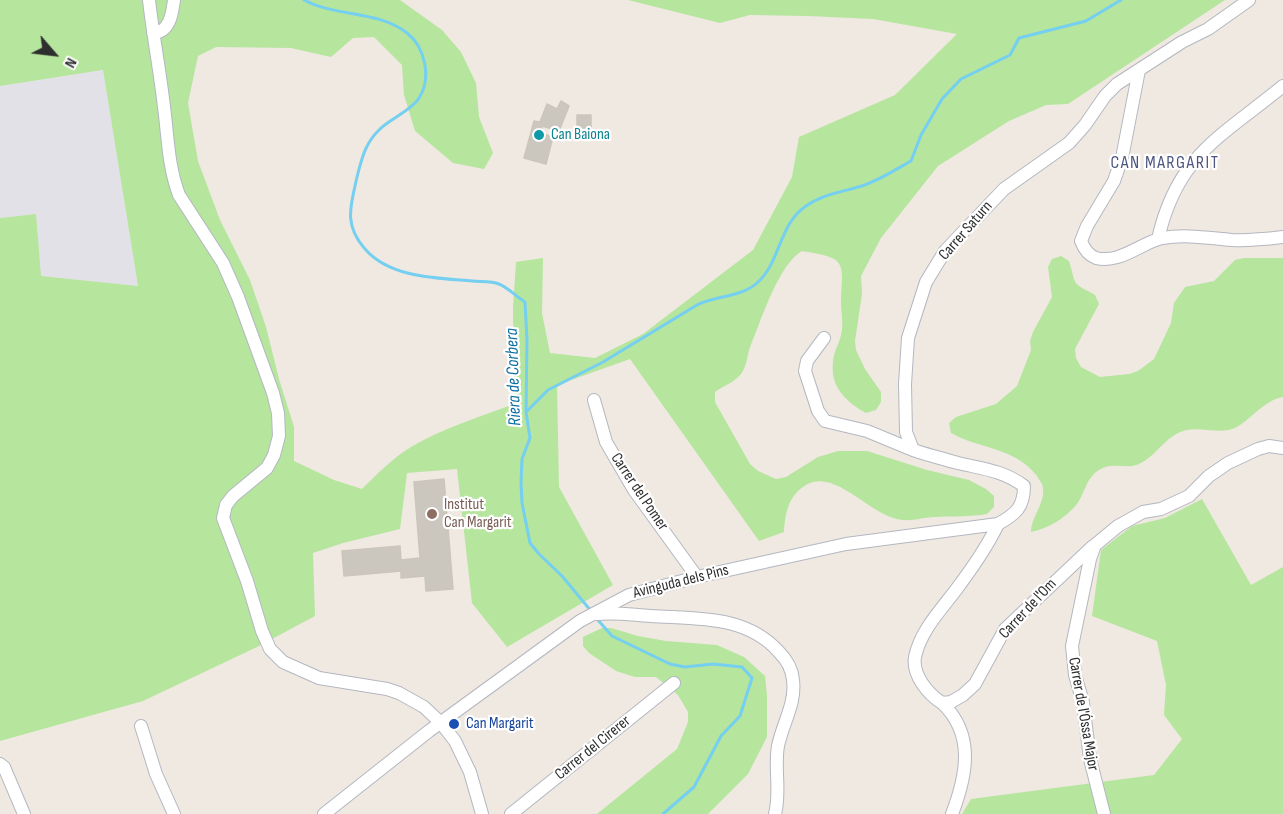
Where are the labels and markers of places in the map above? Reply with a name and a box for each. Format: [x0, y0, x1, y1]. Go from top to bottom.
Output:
place label: Can Baiona [551, 125, 610, 145]
marker: Can Baiona [532, 128, 546, 142]
place label: Institut Can Margarit [444, 495, 512, 533]
marker: Institut Can Margarit [425, 507, 439, 521]
place label: Can Margarit [466, 714, 534, 734]
marker: Can Margarit [447, 717, 461, 731]

